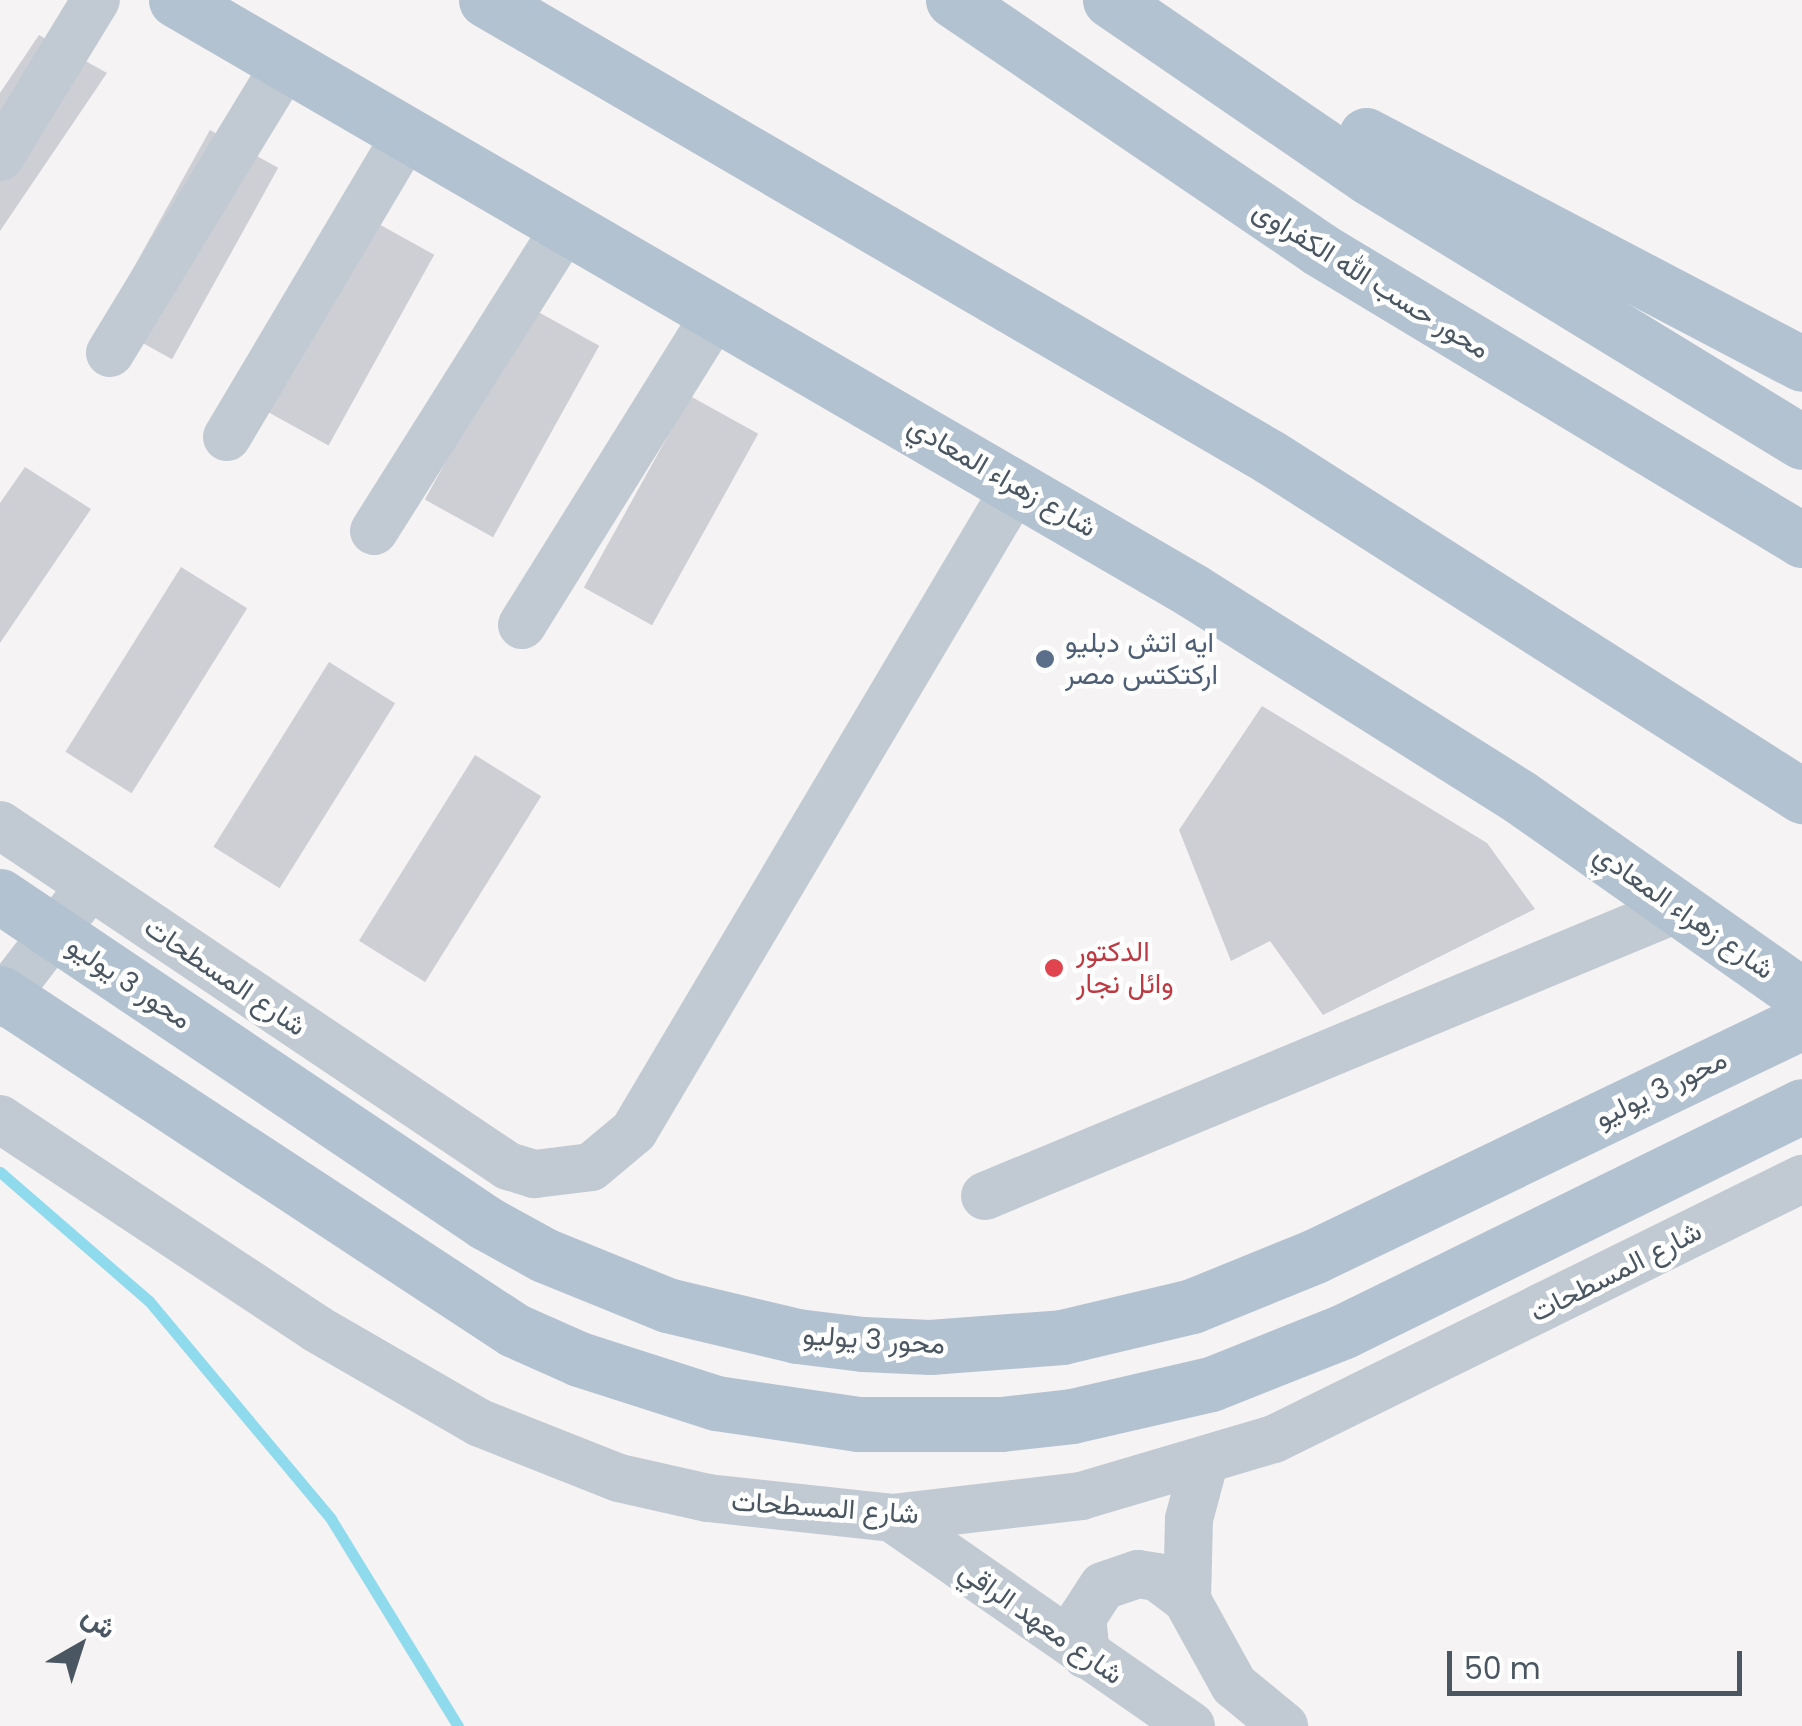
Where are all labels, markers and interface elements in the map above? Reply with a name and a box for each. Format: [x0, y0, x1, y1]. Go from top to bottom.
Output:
street label: محور حسب الله الكفراوى [1247, 194, 1495, 366]
street label: شارع زهراء المعادي [902, 409, 1102, 545]
place label: ايه اتش دبليو اركتكتس مصر [1065, 626, 1218, 692]
marker: ايه اتش دبليو اركتكتس مصر [1034, 648, 1056, 670]
street label: شارع زهراء المعادي [1588, 837, 1780, 987]
street label: شارع المسطحات [138, 911, 312, 1043]
street label: محور 3 يوليو [61, 929, 197, 1037]
place label: الدكتور وائل نجار [1076, 935, 1174, 1001]
marker: الدكتور وائل نجار [1041, 955, 1067, 981]
street label: محور 3 يوليو [1590, 1043, 1732, 1135]
street label: شارع المسطحات [1525, 1214, 1707, 1330]
street label: محور 3 يوليو [802, 1318, 946, 1362]
street label: شارع المسطحات [730, 1485, 920, 1531]
street label: شارع معهد الراقي [953, 1554, 1129, 1692]
north arrow [30, 1596, 130, 1696]
text: ش [74, 1597, 125, 1648]
scale bar [1452, 1631, 1747, 1693]
text: 50 m [1464, 1647, 1541, 1690]

